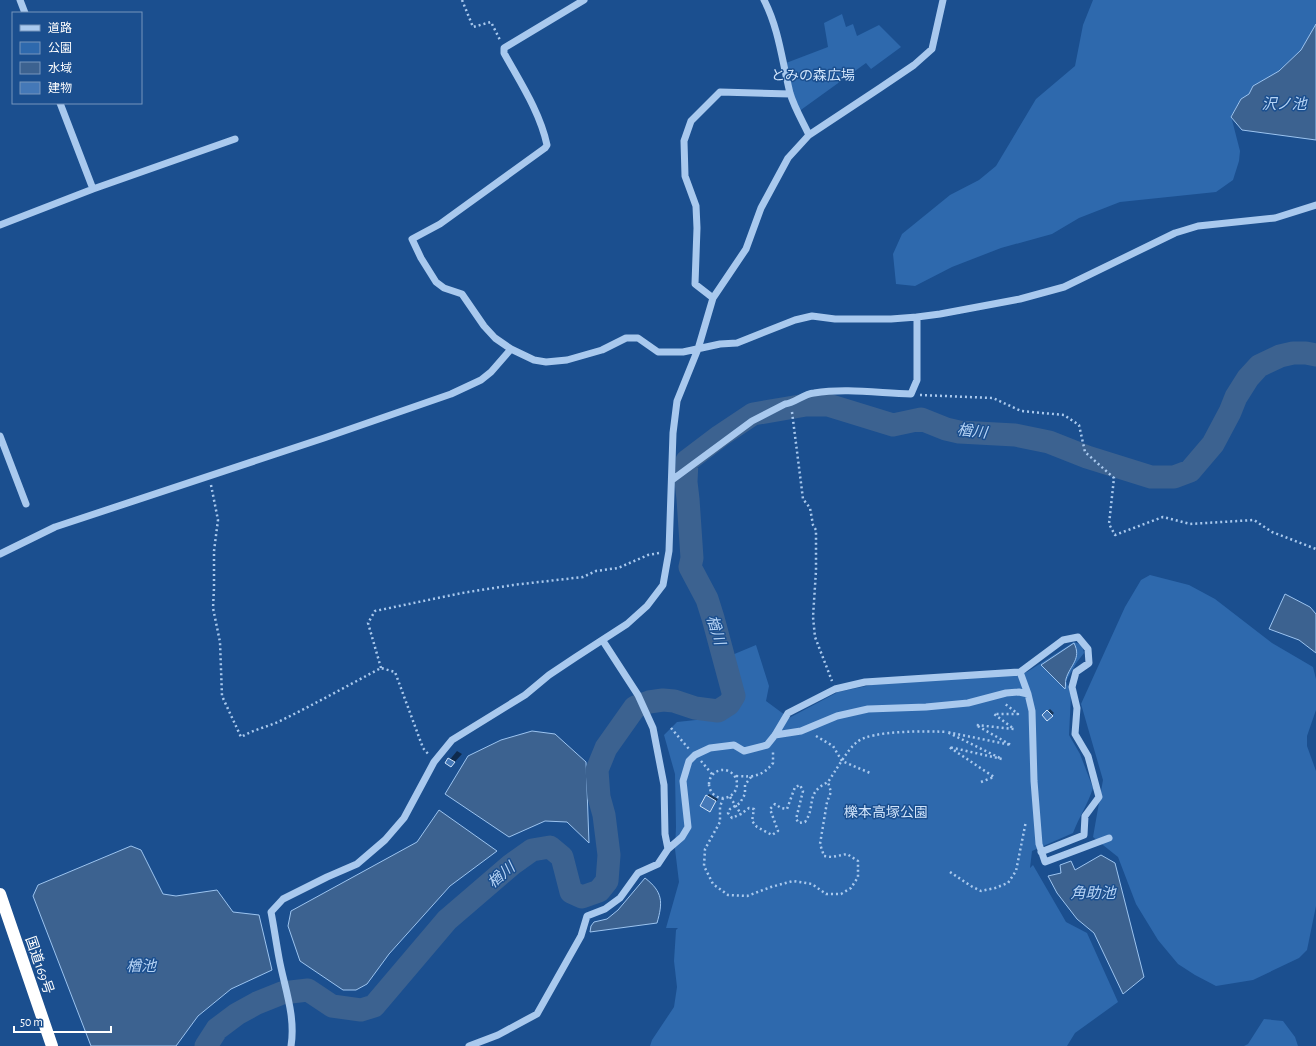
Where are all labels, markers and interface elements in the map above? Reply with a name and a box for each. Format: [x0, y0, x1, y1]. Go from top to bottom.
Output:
legend [12, 12, 142, 104]
text: 道路 [48, 21, 72, 34]
text: 公園 [48, 42, 72, 54]
text: 水域 [48, 62, 72, 74]
park label: とみの森広場 [771, 68, 855, 83]
text: 建物 [48, 81, 72, 94]
water label: 沢ノ池 [1261, 96, 1308, 112]
water label: 楢川 [956, 421, 990, 441]
water label: 楢川 [704, 613, 729, 649]
park label: 櫟本高塚公園 [844, 805, 928, 820]
water label: 楢川 [484, 858, 519, 891]
water label: 角助池 [1070, 885, 1117, 901]
street label: 国道169号 [23, 934, 56, 996]
water label: 楢池 [126, 958, 158, 974]
scale bar [14, 1008, 111, 1034]
text: 50 m [20, 1016, 43, 1028]

